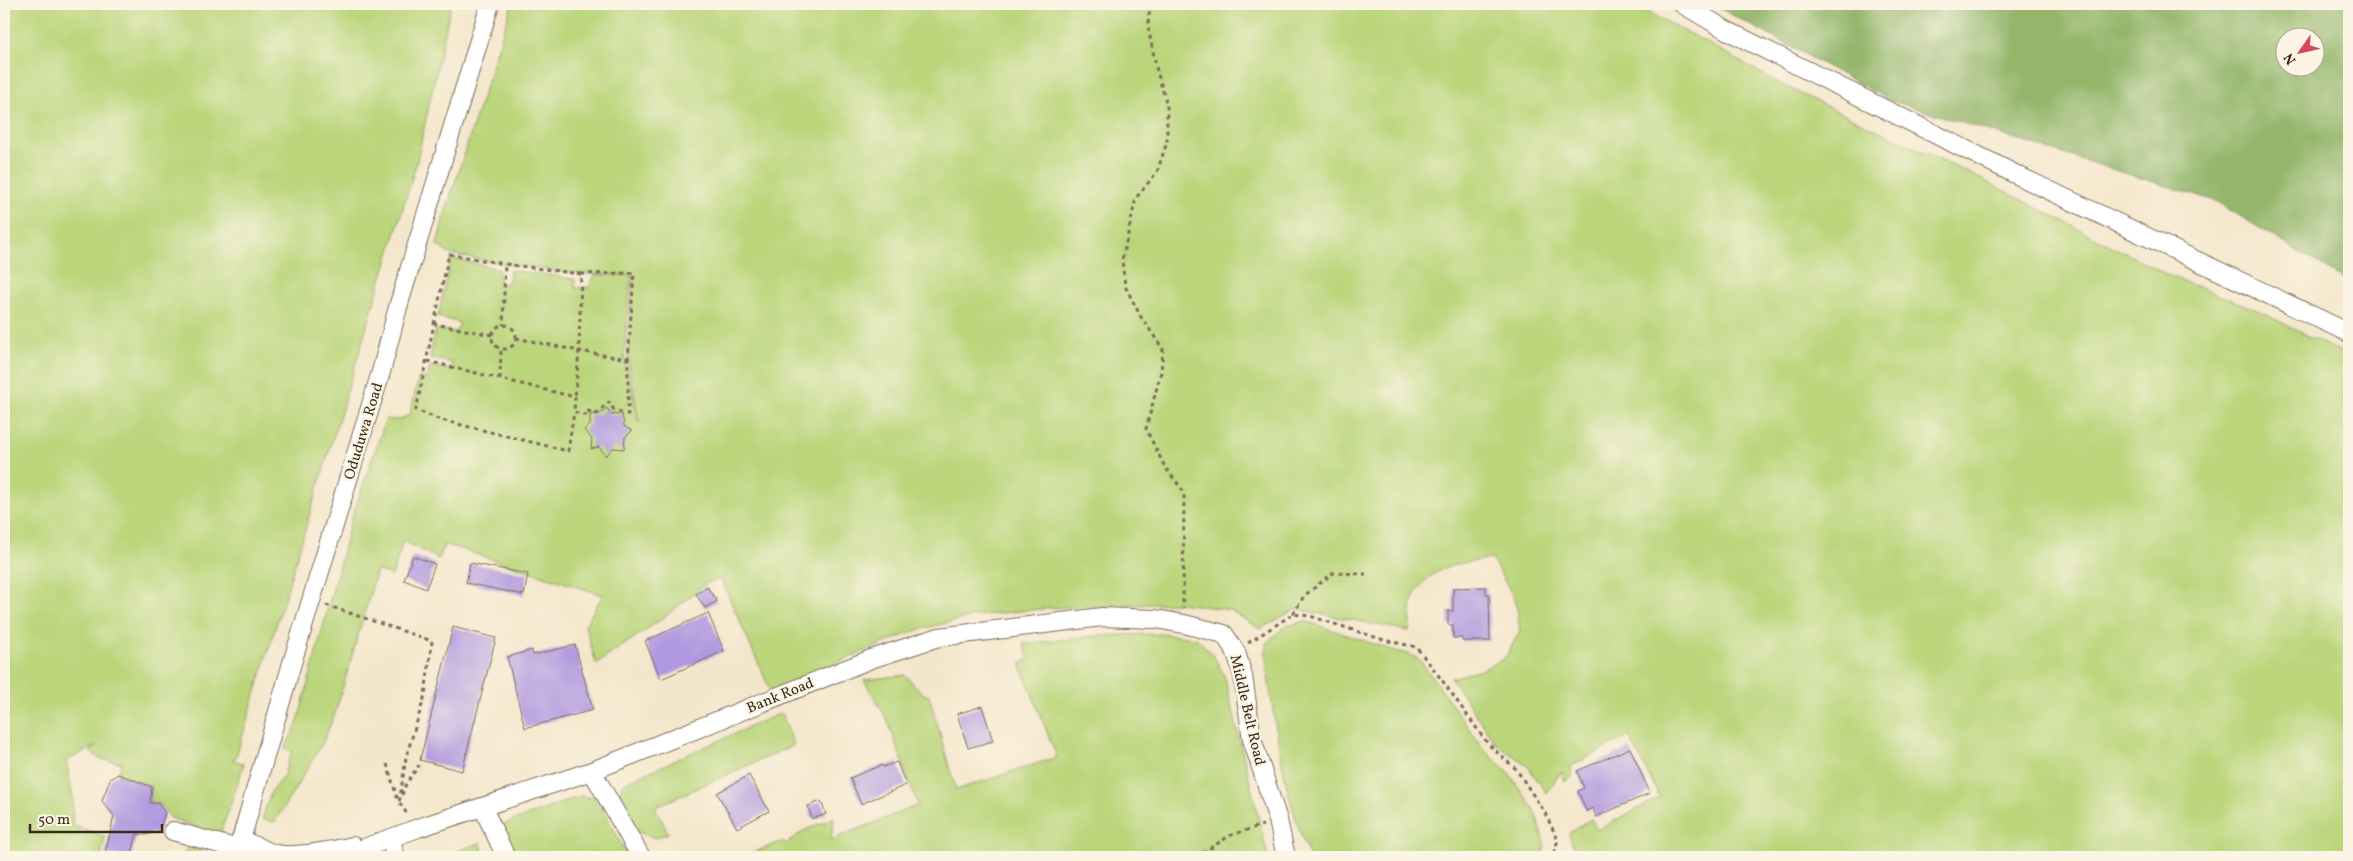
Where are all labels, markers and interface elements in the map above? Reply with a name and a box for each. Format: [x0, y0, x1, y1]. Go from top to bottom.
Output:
north arrow [2276, 28, 2326, 78]
text: N [2280, 49, 2301, 68]
street label: Oduduwa Road [340, 380, 389, 482]
street label: Middle Belt Road [1224, 653, 1269, 768]
street label: Bank Road [744, 673, 817, 719]
scale bar [30, 801, 162, 833]
text: 50 m [38, 810, 70, 831]

